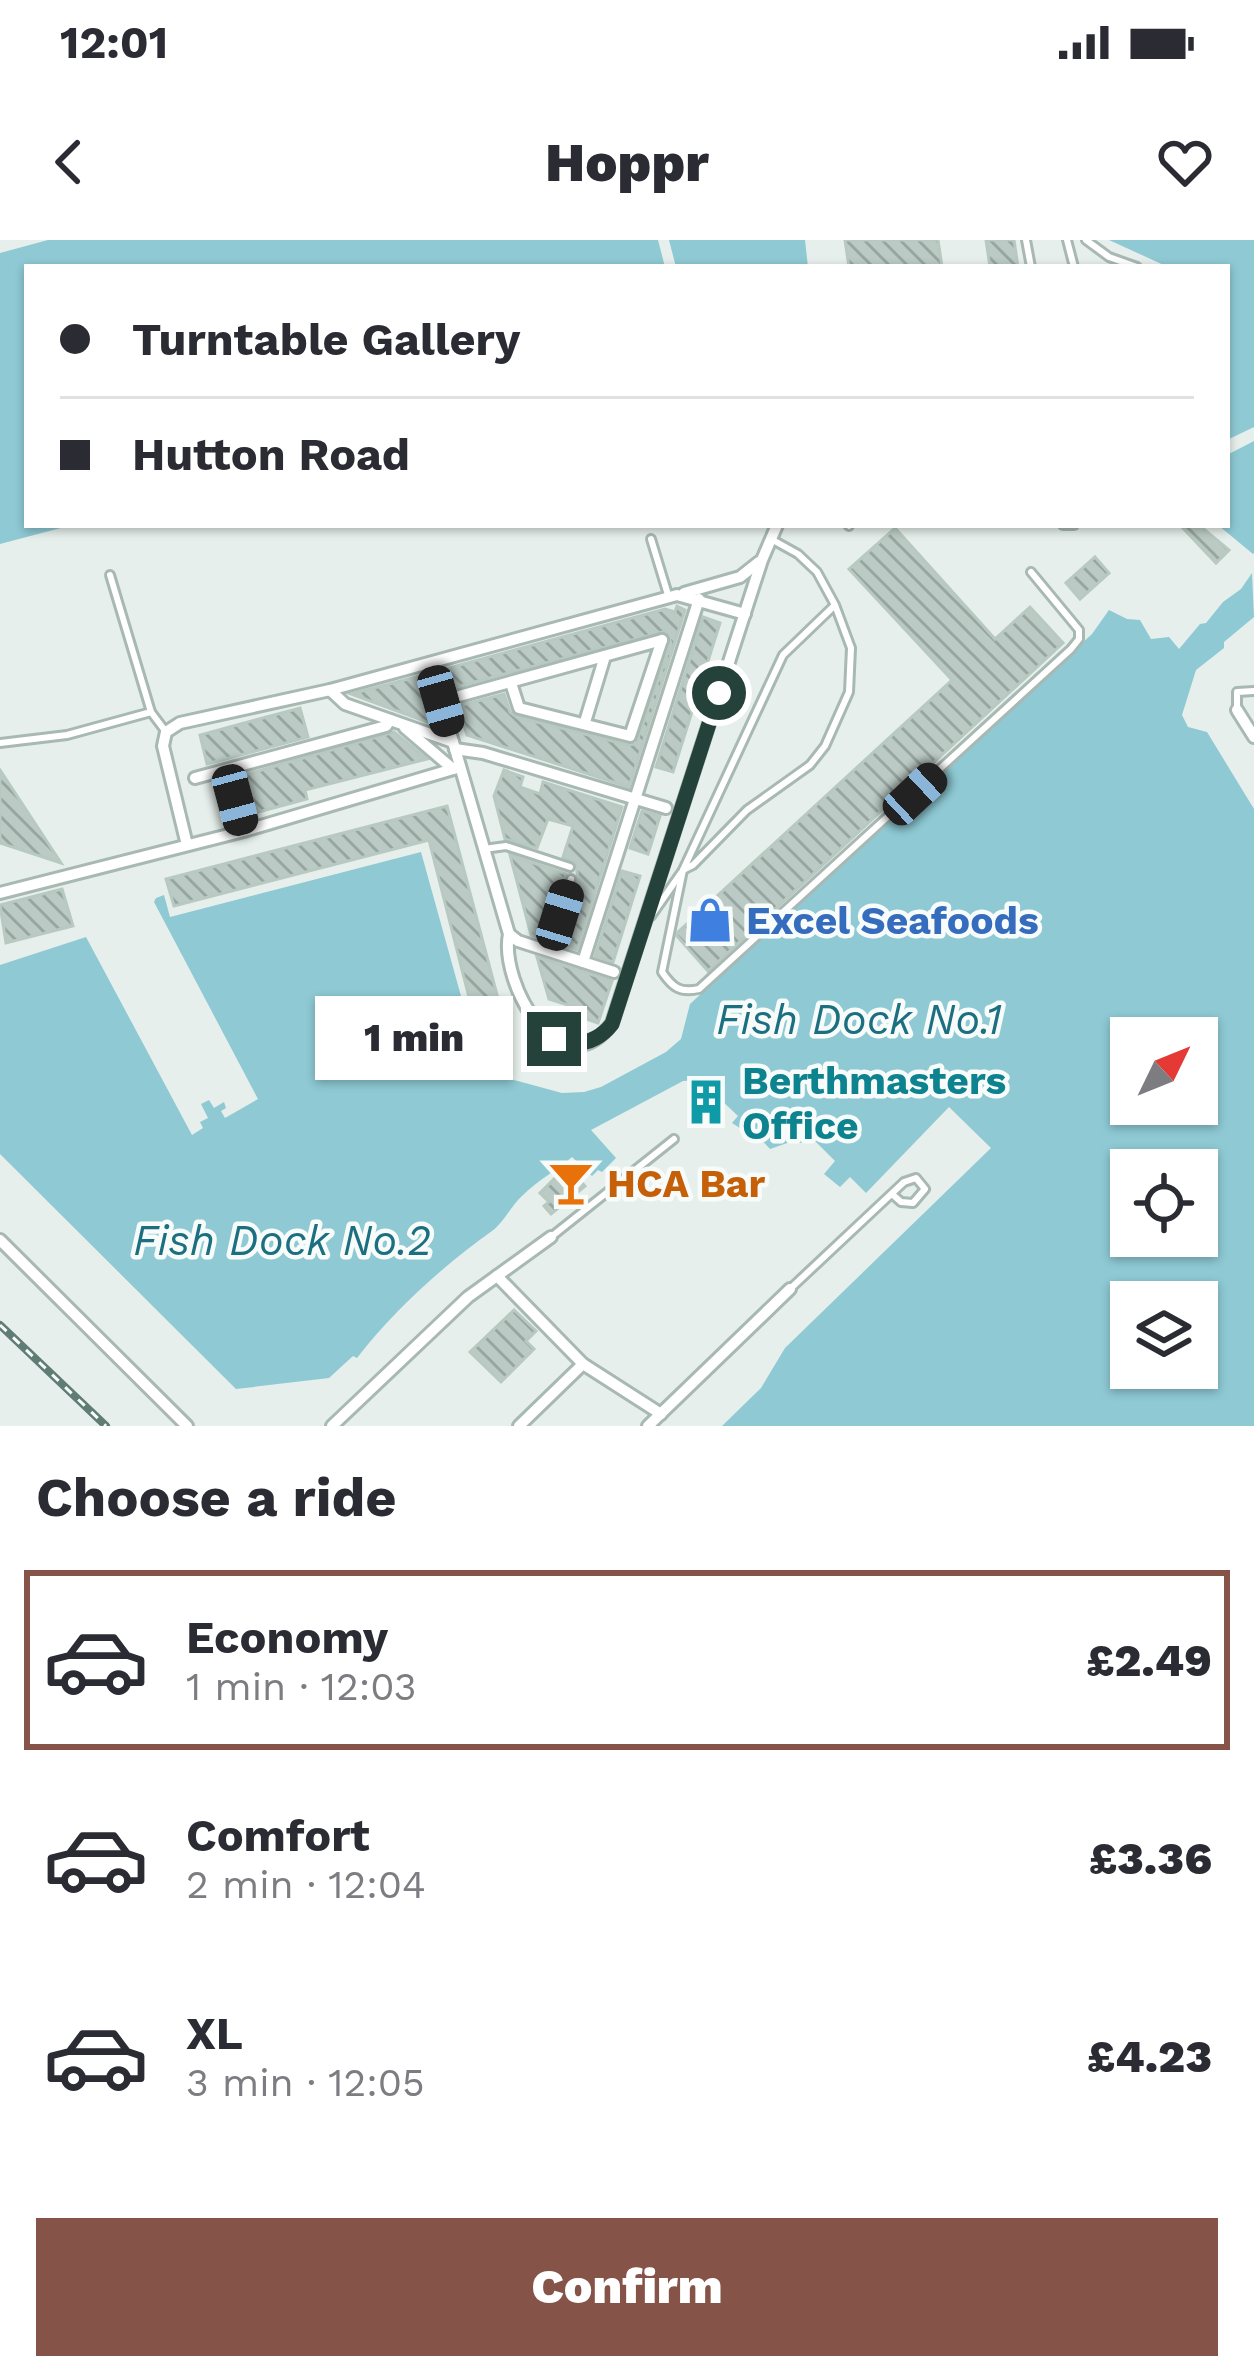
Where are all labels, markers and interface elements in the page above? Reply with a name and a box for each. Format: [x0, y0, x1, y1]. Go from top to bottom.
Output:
text: 12:01 [60, 16, 168, 69]
icon: back [36, 129, 102, 195]
icon: heart [1152, 129, 1218, 195]
text: Hoppr [545, 131, 709, 194]
text: Turntable Gallery [132, 313, 520, 366]
text: Hutton Road [132, 428, 410, 481]
car [414, 661, 468, 741]
route start [692, 666, 746, 720]
car [876, 756, 954, 832]
car [208, 761, 262, 839]
car [532, 875, 588, 955]
shop icon: Excel Seafoods [685, 895, 735, 945]
place label: Excel Seafoods [746, 898, 1039, 943]
water label: Fish Dock No.1 [716, 995, 1002, 1044]
callout: 1 min [314, 997, 512, 1081]
route end [527, 1012, 581, 1066]
text: 1 min [364, 1015, 464, 1060]
north arrow [1110, 1017, 1218, 1125]
map controls [1110, 1017, 1218, 1389]
place label: Berthmasters Office [742, 1058, 1006, 1148]
building icon: Berthmasters Office [681, 1077, 731, 1127]
button: locate [1110, 1149, 1218, 1257]
bar icon: HCA Bar [546, 1158, 596, 1208]
place label: HCA Bar [607, 1161, 765, 1206]
water label: Fish Dock No.2 [133, 1216, 431, 1265]
button: layers [1110, 1281, 1218, 1389]
text: Choose a ride [36, 1466, 397, 1529]
icon: car [42, 1606, 150, 1714]
text: Economy [186, 1611, 388, 1664]
text: £2.49 [1086, 1634, 1212, 1687]
text: 1 min · 12:03 [186, 1664, 417, 1709]
icon: car [42, 1804, 150, 1912]
text: Comfort [186, 1809, 370, 1862]
text: £3.36 [1089, 1832, 1212, 1885]
text: 2 min · 12:04 [186, 1862, 426, 1907]
icon: car [42, 2002, 150, 2110]
text: XL [186, 2007, 243, 2060]
text: £4.23 [1087, 2030, 1212, 2083]
text: 3 min · 12:05 [186, 2060, 425, 2105]
button: Confirm [36, 2218, 1218, 2356]

